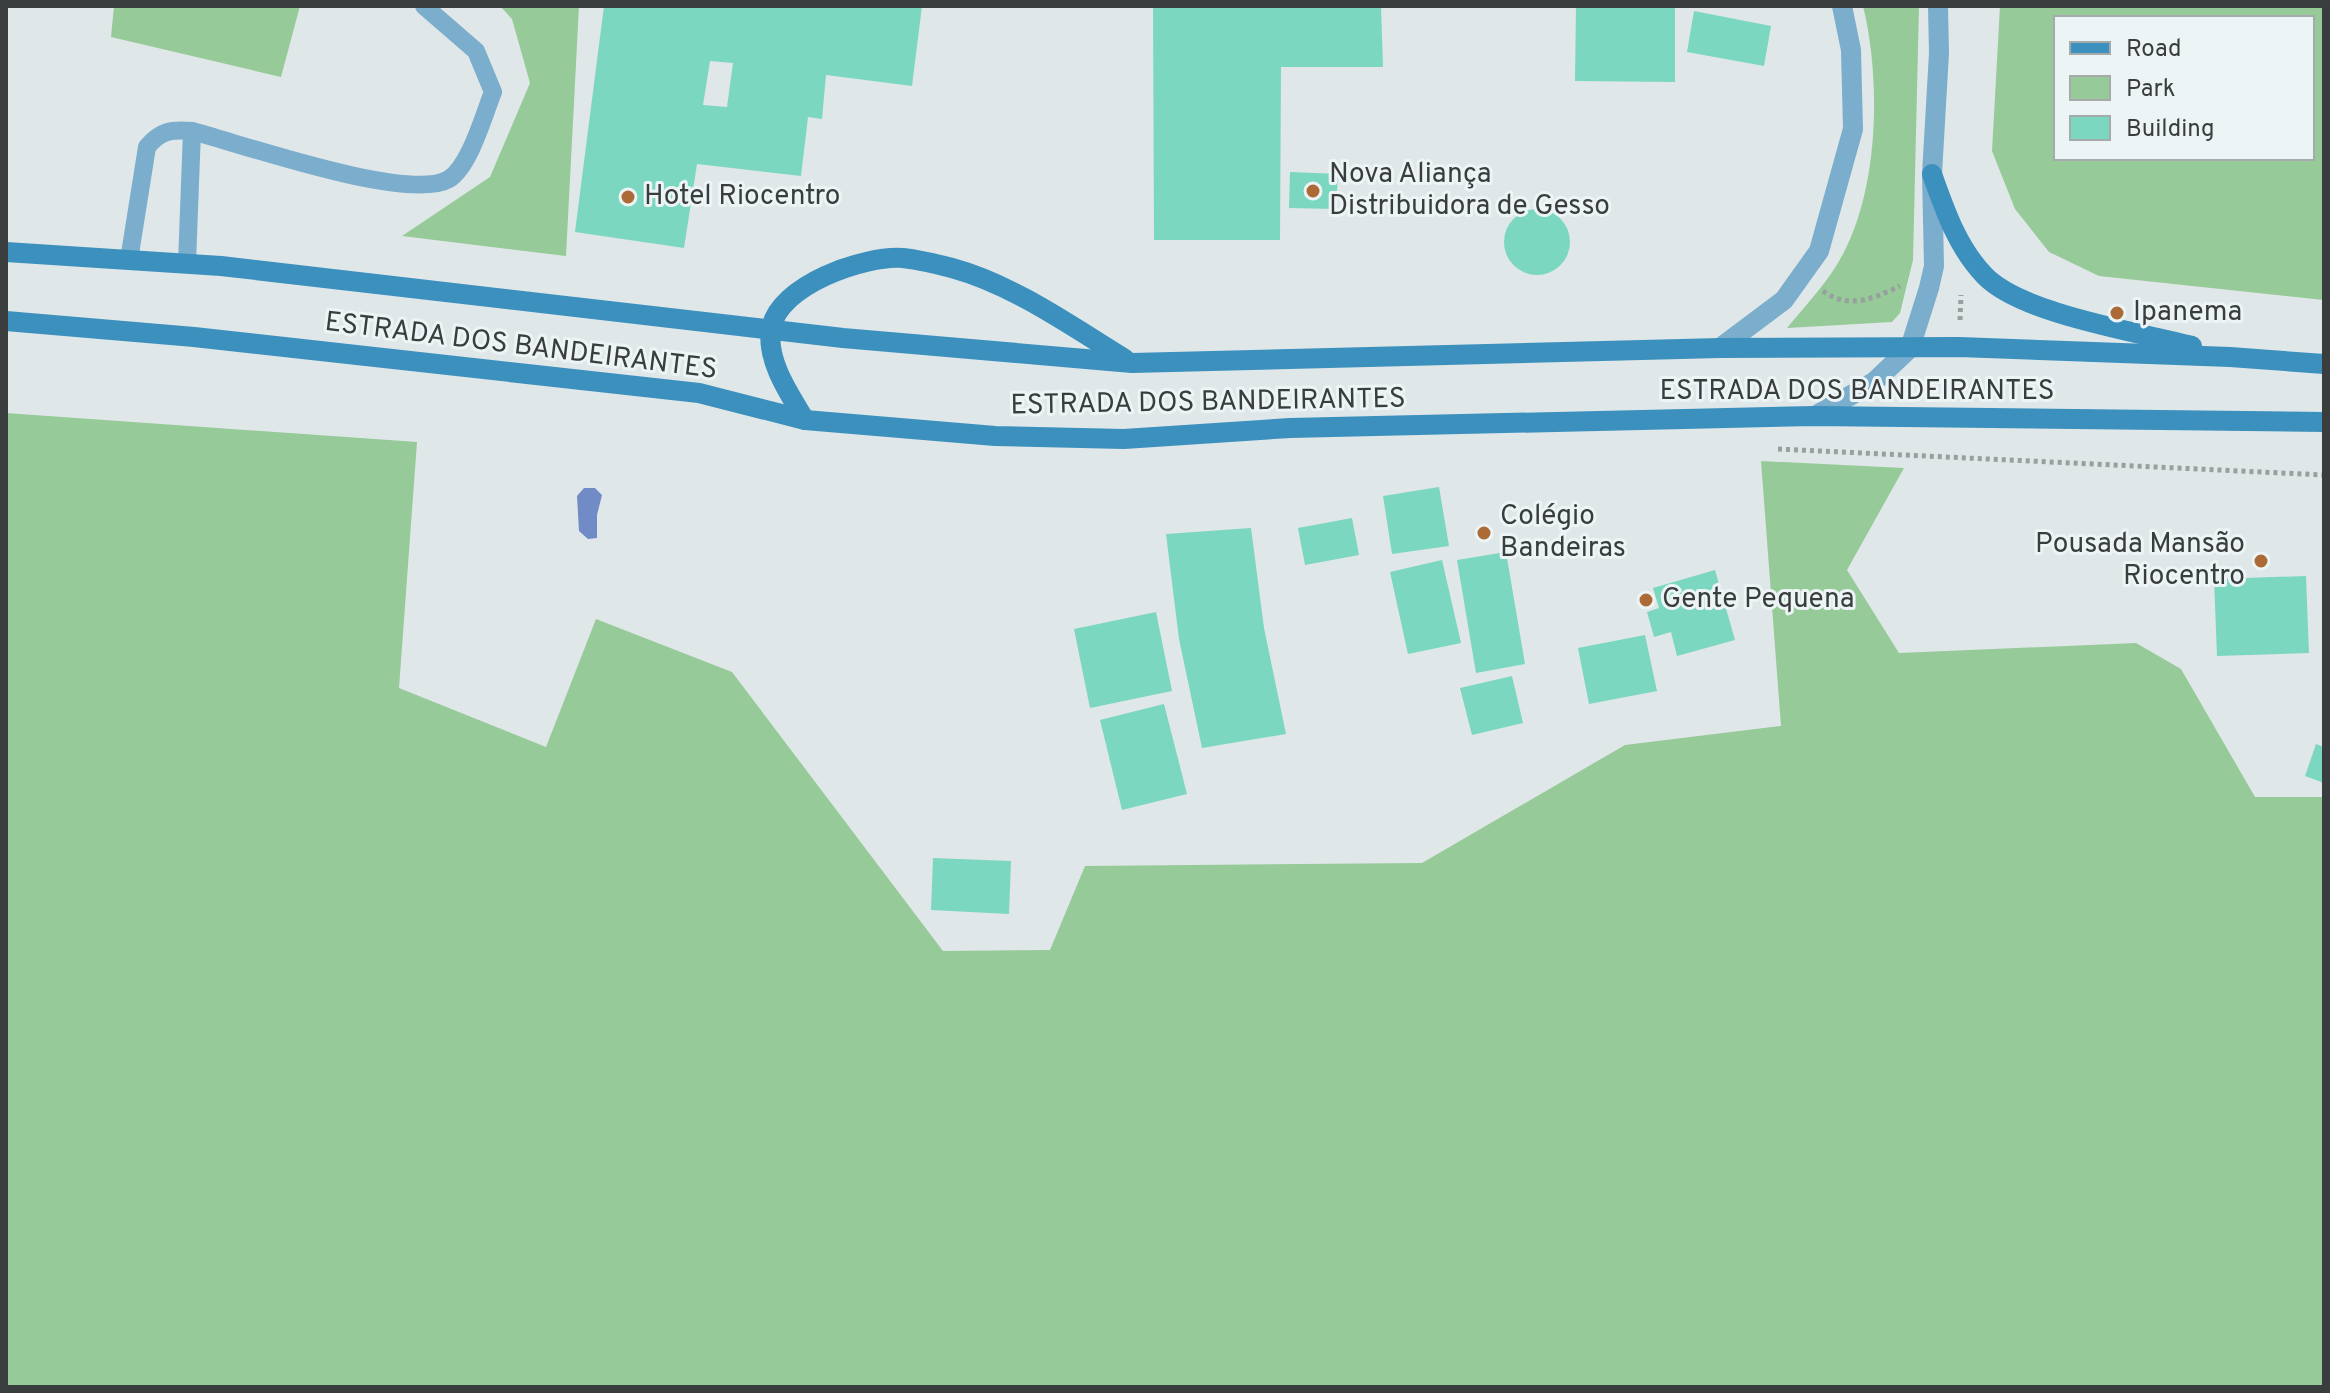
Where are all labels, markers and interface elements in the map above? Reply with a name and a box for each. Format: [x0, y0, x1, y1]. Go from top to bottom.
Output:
legend [2054, 16, 2314, 160]
text: Road [2126, 35, 2182, 65]
text: Park [2126, 75, 2176, 105]
text: Building [2126, 115, 2215, 145]
place label: Nova Aliança Distribuidora de Gesso [1329, 157, 1610, 225]
place label: Hotel Riocentro [644, 179, 840, 215]
marker: Nova Aliança Distribuidora de Gesso [1304, 182, 1322, 200]
marker: Hotel Riocentro [619, 188, 637, 206]
place label: Ipanema [2133, 295, 2242, 331]
marker: Ipanema [2108, 304, 2126, 322]
street label: ESTRADA DOS BANDEIRANTES [323, 305, 719, 389]
street label: ESTRADA DOS BANDEIRANTES [1659, 374, 2055, 410]
street label: ESTRADA DOS BANDEIRANTES [1010, 382, 1406, 424]
place label: Colégio Bandeiras [1500, 499, 1626, 567]
marker: Colégio Bandeiras [1475, 524, 1493, 542]
place label: Pousada Mansão Riocentro [2035, 527, 2245, 595]
marker: Pousada Mansão Riocentro [2252, 552, 2270, 570]
place label: Gente Pequena [1662, 582, 1855, 618]
marker: Gente Pequena [1637, 591, 1655, 609]

